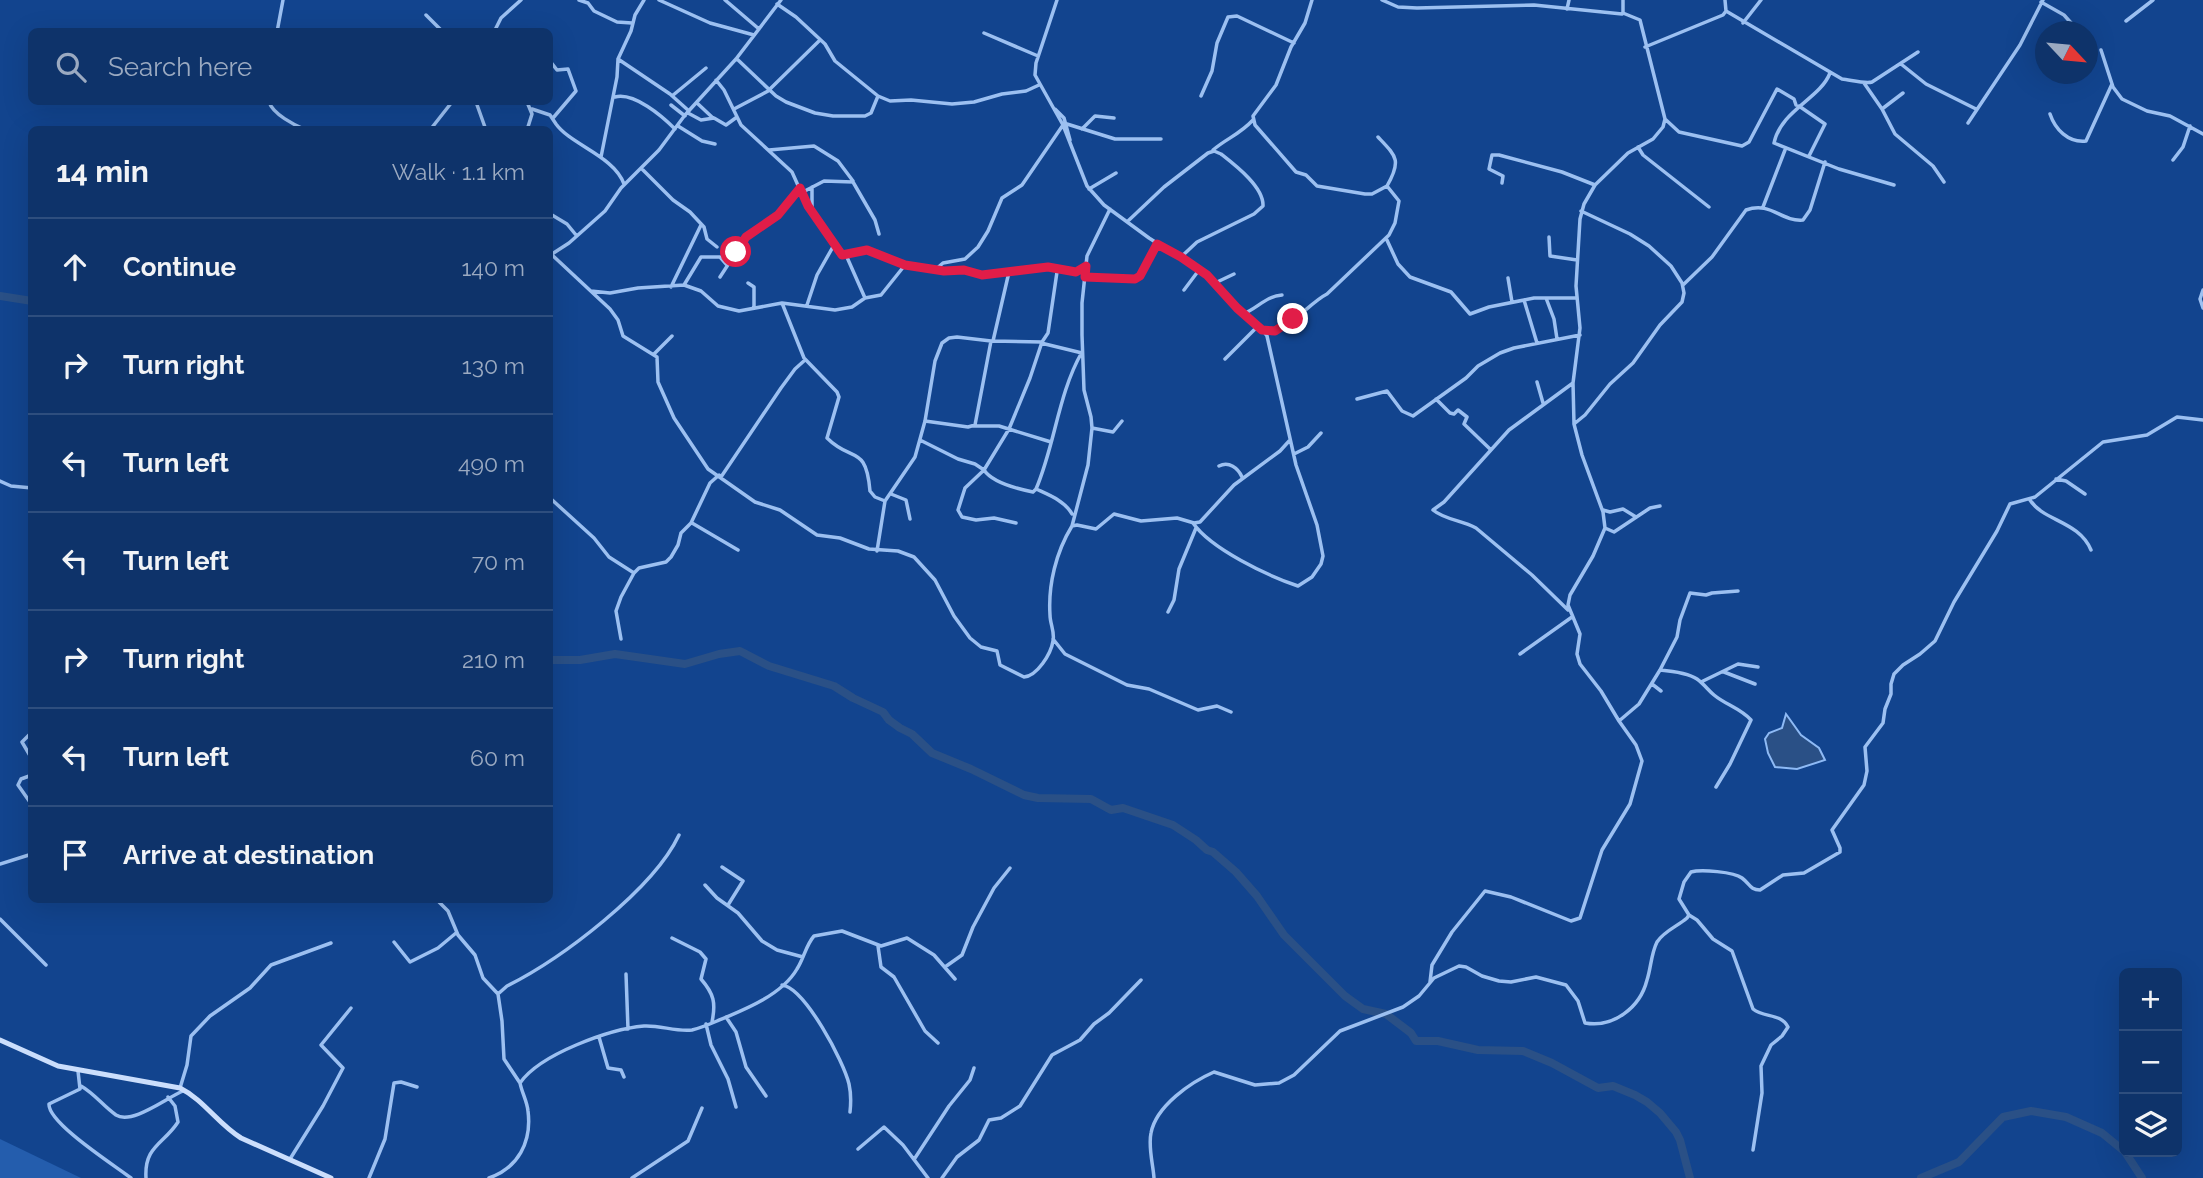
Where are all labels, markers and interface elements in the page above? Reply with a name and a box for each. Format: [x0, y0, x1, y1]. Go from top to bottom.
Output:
north arrow [2035, 21, 2098, 84]
search box [28, 28, 553, 105]
icon: search [52, 48, 90, 86]
text: Search here [108, 52, 252, 82]
text: 14 min [56, 154, 149, 189]
text: Walk · 1.1 km [392, 158, 525, 185]
route start [720, 236, 751, 267]
icon: ahead [56, 248, 94, 286]
text: Continue [123, 252, 236, 282]
text: 140 m [462, 254, 525, 281]
route end [1277, 303, 1308, 334]
icon: right [56, 346, 94, 384]
text: Turn right [123, 350, 244, 380]
text: 130 m [462, 352, 525, 379]
icon: left [56, 444, 94, 482]
text: Turn left [123, 448, 229, 478]
text: 490 m [458, 450, 525, 477]
icon: left [56, 542, 94, 580]
text: Turn left [123, 546, 229, 576]
text: 70 m [472, 548, 525, 575]
icon: right [56, 640, 94, 678]
text: Turn right [123, 644, 244, 674]
text: 210 m [462, 646, 525, 673]
icon: left [56, 738, 94, 776]
text: Turn left [123, 742, 229, 772]
text: 60 m [470, 744, 525, 771]
icon: arrive [56, 836, 94, 874]
text: Arrive at destination [123, 840, 374, 870]
map controls [2119, 968, 2182, 1157]
button: + [2119, 968, 2182, 1031]
button: − [2119, 1031, 2182, 1094]
button: layers [2119, 1094, 2182, 1157]

